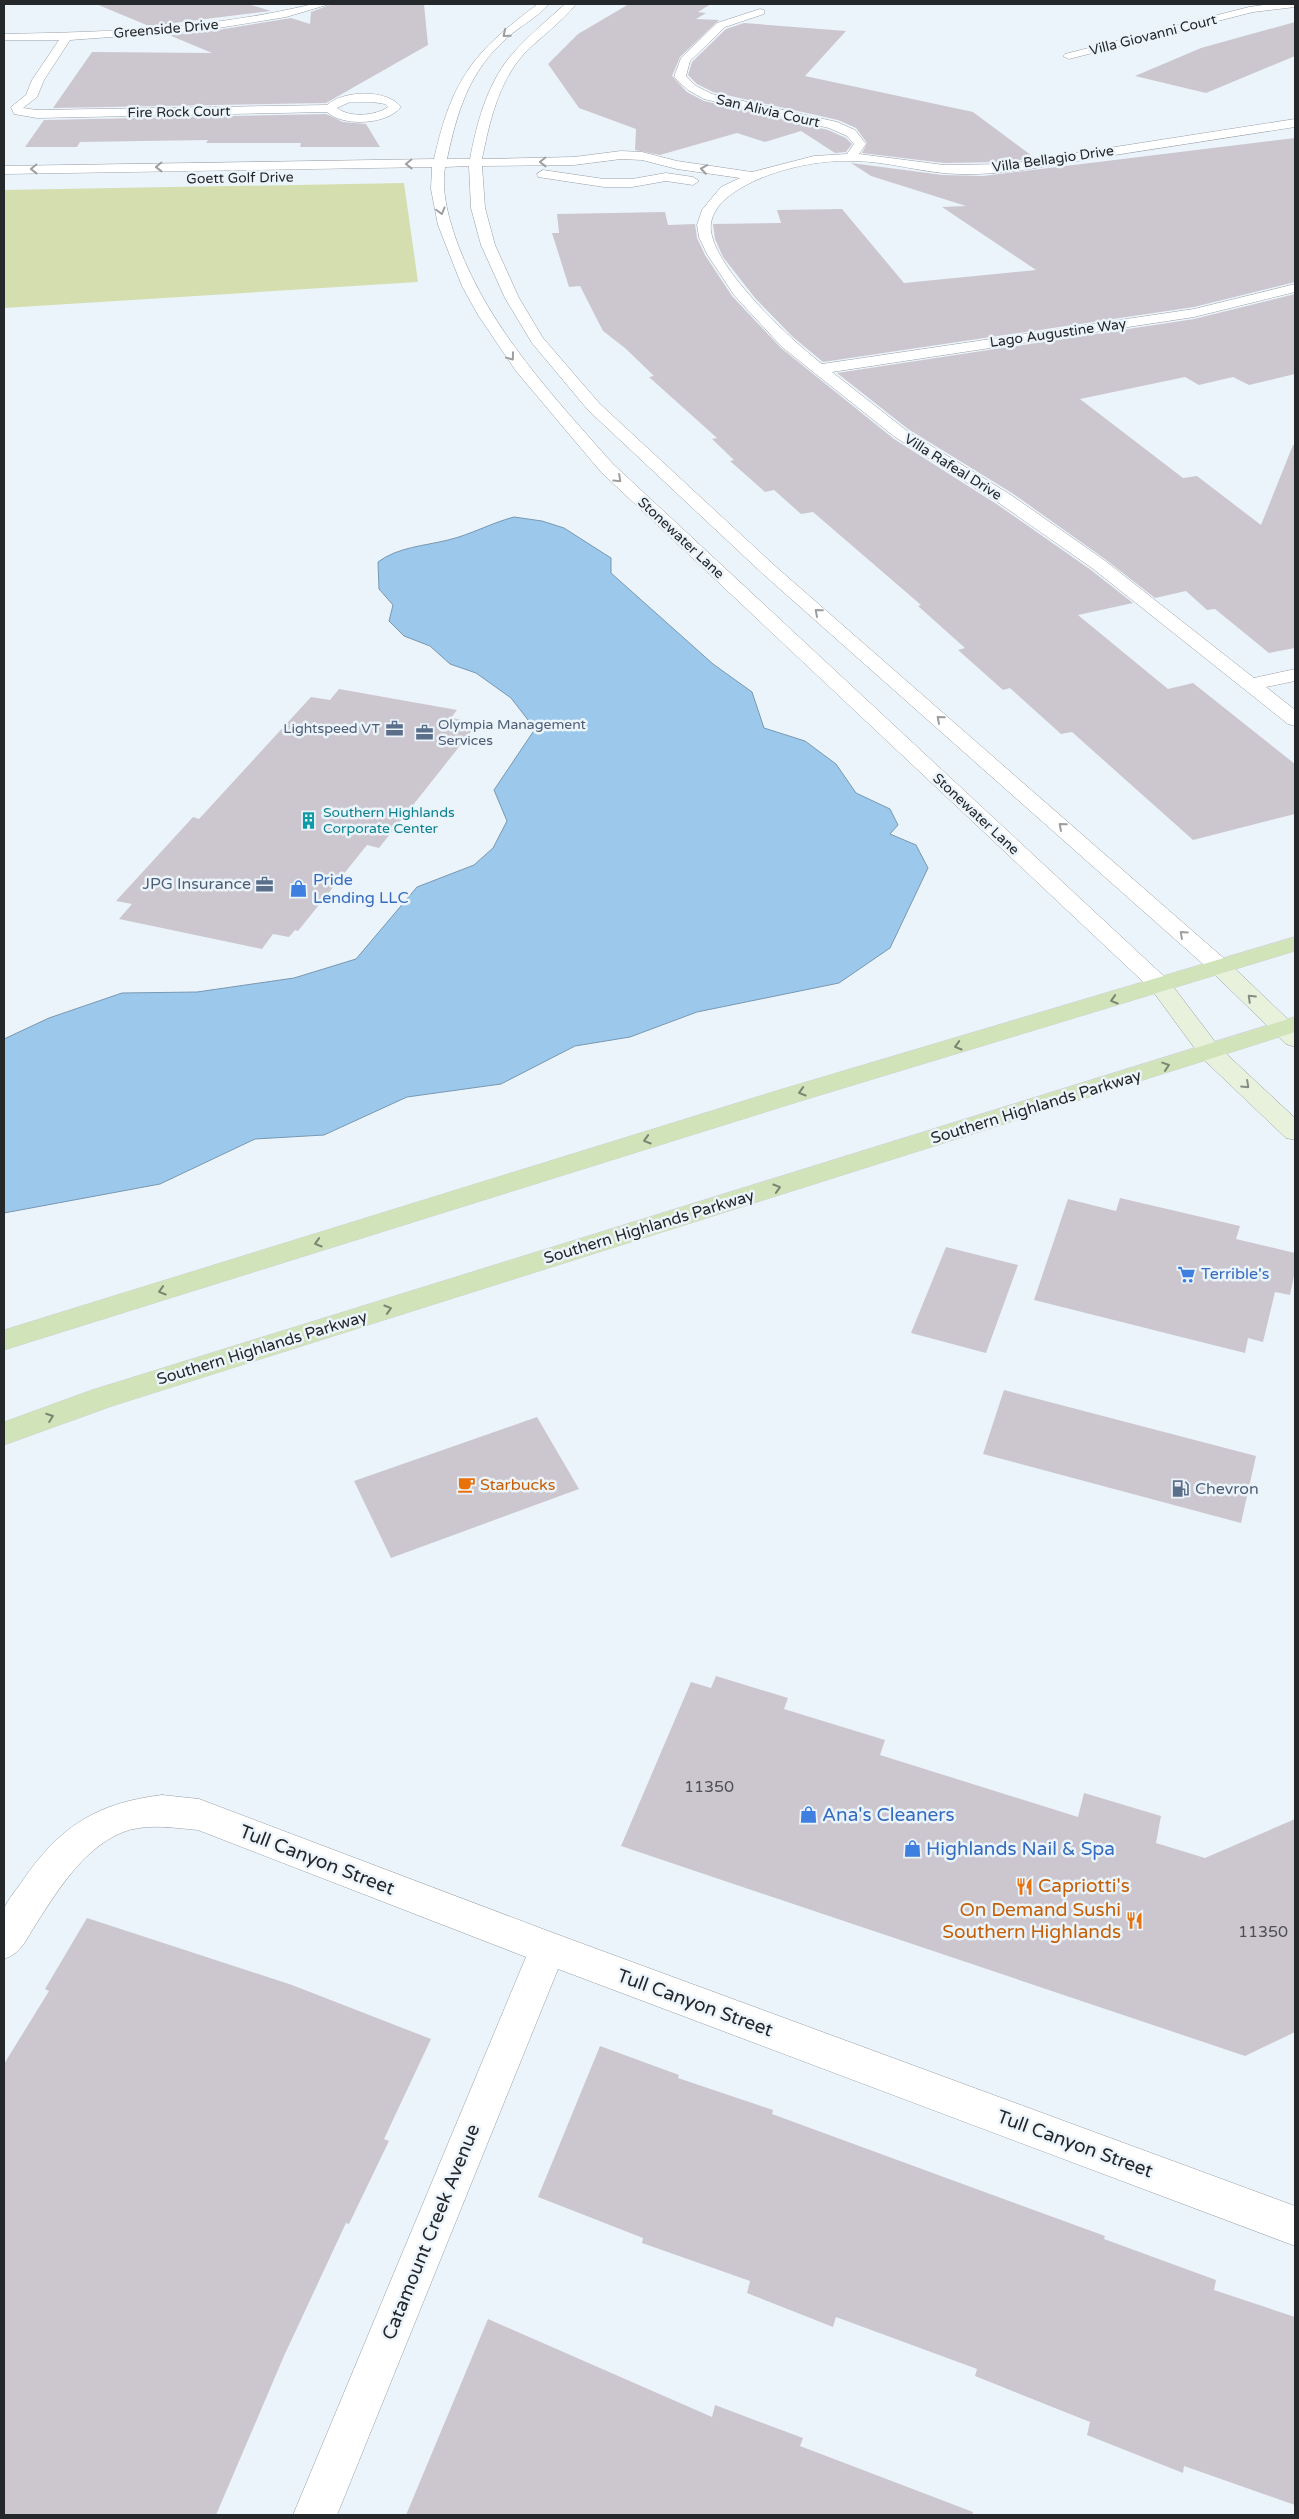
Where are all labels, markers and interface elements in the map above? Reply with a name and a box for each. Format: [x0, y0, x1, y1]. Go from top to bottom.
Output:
street label: Villa Giovanni Court [1088, 11, 1219, 59]
street label: Greenside Drive [113, 16, 219, 42]
one-way arrow [503, 29, 512, 38]
street label: San Alivia Court [715, 91, 822, 131]
street label: Fire Rock Court [127, 103, 231, 121]
street label: Villa Bellagio Drive [991, 142, 1115, 176]
one-way arrow [539, 156, 547, 167]
one-way arrow [405, 159, 412, 169]
one-way arrow [155, 162, 163, 173]
one-way arrow [30, 164, 38, 174]
one-way arrow [700, 164, 708, 175]
street label: Goett Golf Drive [186, 169, 294, 187]
one-way arrow [435, 207, 446, 216]
street label: Lago Augustine Way [989, 315, 1128, 351]
one-way arrow [505, 351, 514, 361]
street label: Villa Rafeal Drive [901, 430, 1005, 504]
one-way arrow [612, 473, 621, 482]
street label: Stonewater Lane [634, 494, 728, 582]
one-way arrow [814, 609, 823, 618]
place label: Olympia Management Services [438, 716, 587, 749]
one-way arrow [937, 716, 946, 725]
office icon: Lightspeed VT [384, 718, 404, 738]
place label: Lightspeed VT [283, 720, 380, 737]
office icon: Olympia Management Services [414, 722, 434, 742]
street label: Stonewater Lane [929, 770, 1023, 858]
place label: Southern Highlands Corporate Center [323, 804, 455, 837]
building icon: Southern Highlands Corporate Center [299, 810, 319, 830]
one-way arrow [1059, 823, 1068, 832]
place label: Pride Lending LLC [313, 870, 409, 908]
place label: JPG Insurance [143, 874, 251, 894]
office icon: JPG Insurance [255, 874, 275, 894]
shop icon: Pride Lending LLC [289, 879, 309, 899]
one-way arrow [1180, 931, 1189, 940]
one-way arrow [1110, 994, 1119, 1004]
one-way arrow [1248, 995, 1257, 1004]
one-way arrow [954, 1040, 963, 1051]
one-way arrow [1161, 1062, 1169, 1072]
street label: Southern Highlands Parkway [928, 1065, 1144, 1149]
one-way arrow [1240, 1079, 1249, 1088]
one-way arrow [799, 1087, 807, 1097]
one-way arrow [644, 1135, 652, 1145]
one-way arrow [772, 1183, 780, 1193]
street label: Southern Highlands Parkway [541, 1185, 757, 1269]
one-way arrow [314, 1237, 322, 1247]
supermarket icon: Terrible's [1177, 1264, 1197, 1284]
place label: Terrible's [1201, 1264, 1269, 1284]
one-way arrow [159, 1285, 167, 1295]
one-way arrow [383, 1304, 391, 1314]
street label: Southern Highlands Parkway [154, 1306, 370, 1390]
one-way arrow [45, 1413, 53, 1423]
cafe icon: Starbucks [456, 1475, 476, 1495]
place label: Starbucks [480, 1475, 555, 1495]
fuel station icon: Chevron [1171, 1479, 1191, 1499]
place label: Chevron [1195, 1479, 1259, 1499]
house number: 11350 [684, 1777, 734, 1797]
place label: Ana's Cleaners [822, 1804, 955, 1826]
shop icon: Ana's Cleaners [798, 1805, 818, 1825]
street label: Tull Canyon Street [236, 1820, 398, 1900]
place label: Highlands Nail & Spa [926, 1838, 1115, 1860]
shop icon: Highlands Nail & Spa [902, 1839, 922, 1859]
place label: Capriotti's [1038, 1875, 1130, 1897]
restaurant icon: Capriotti's [1014, 1876, 1034, 1896]
place label: On Demand Sushi Southern Highlands [942, 1899, 1121, 1943]
restaurant icon: On Demand Sushi Southern Highlands [1125, 1911, 1145, 1931]
house number: 11350 [1238, 1922, 1288, 1942]
street label: Tull Canyon Street [614, 1965, 776, 2041]
street label: Tull Canyon Street [994, 2106, 1156, 2182]
street label: Catamount Creek Avenue [378, 2121, 484, 2343]

